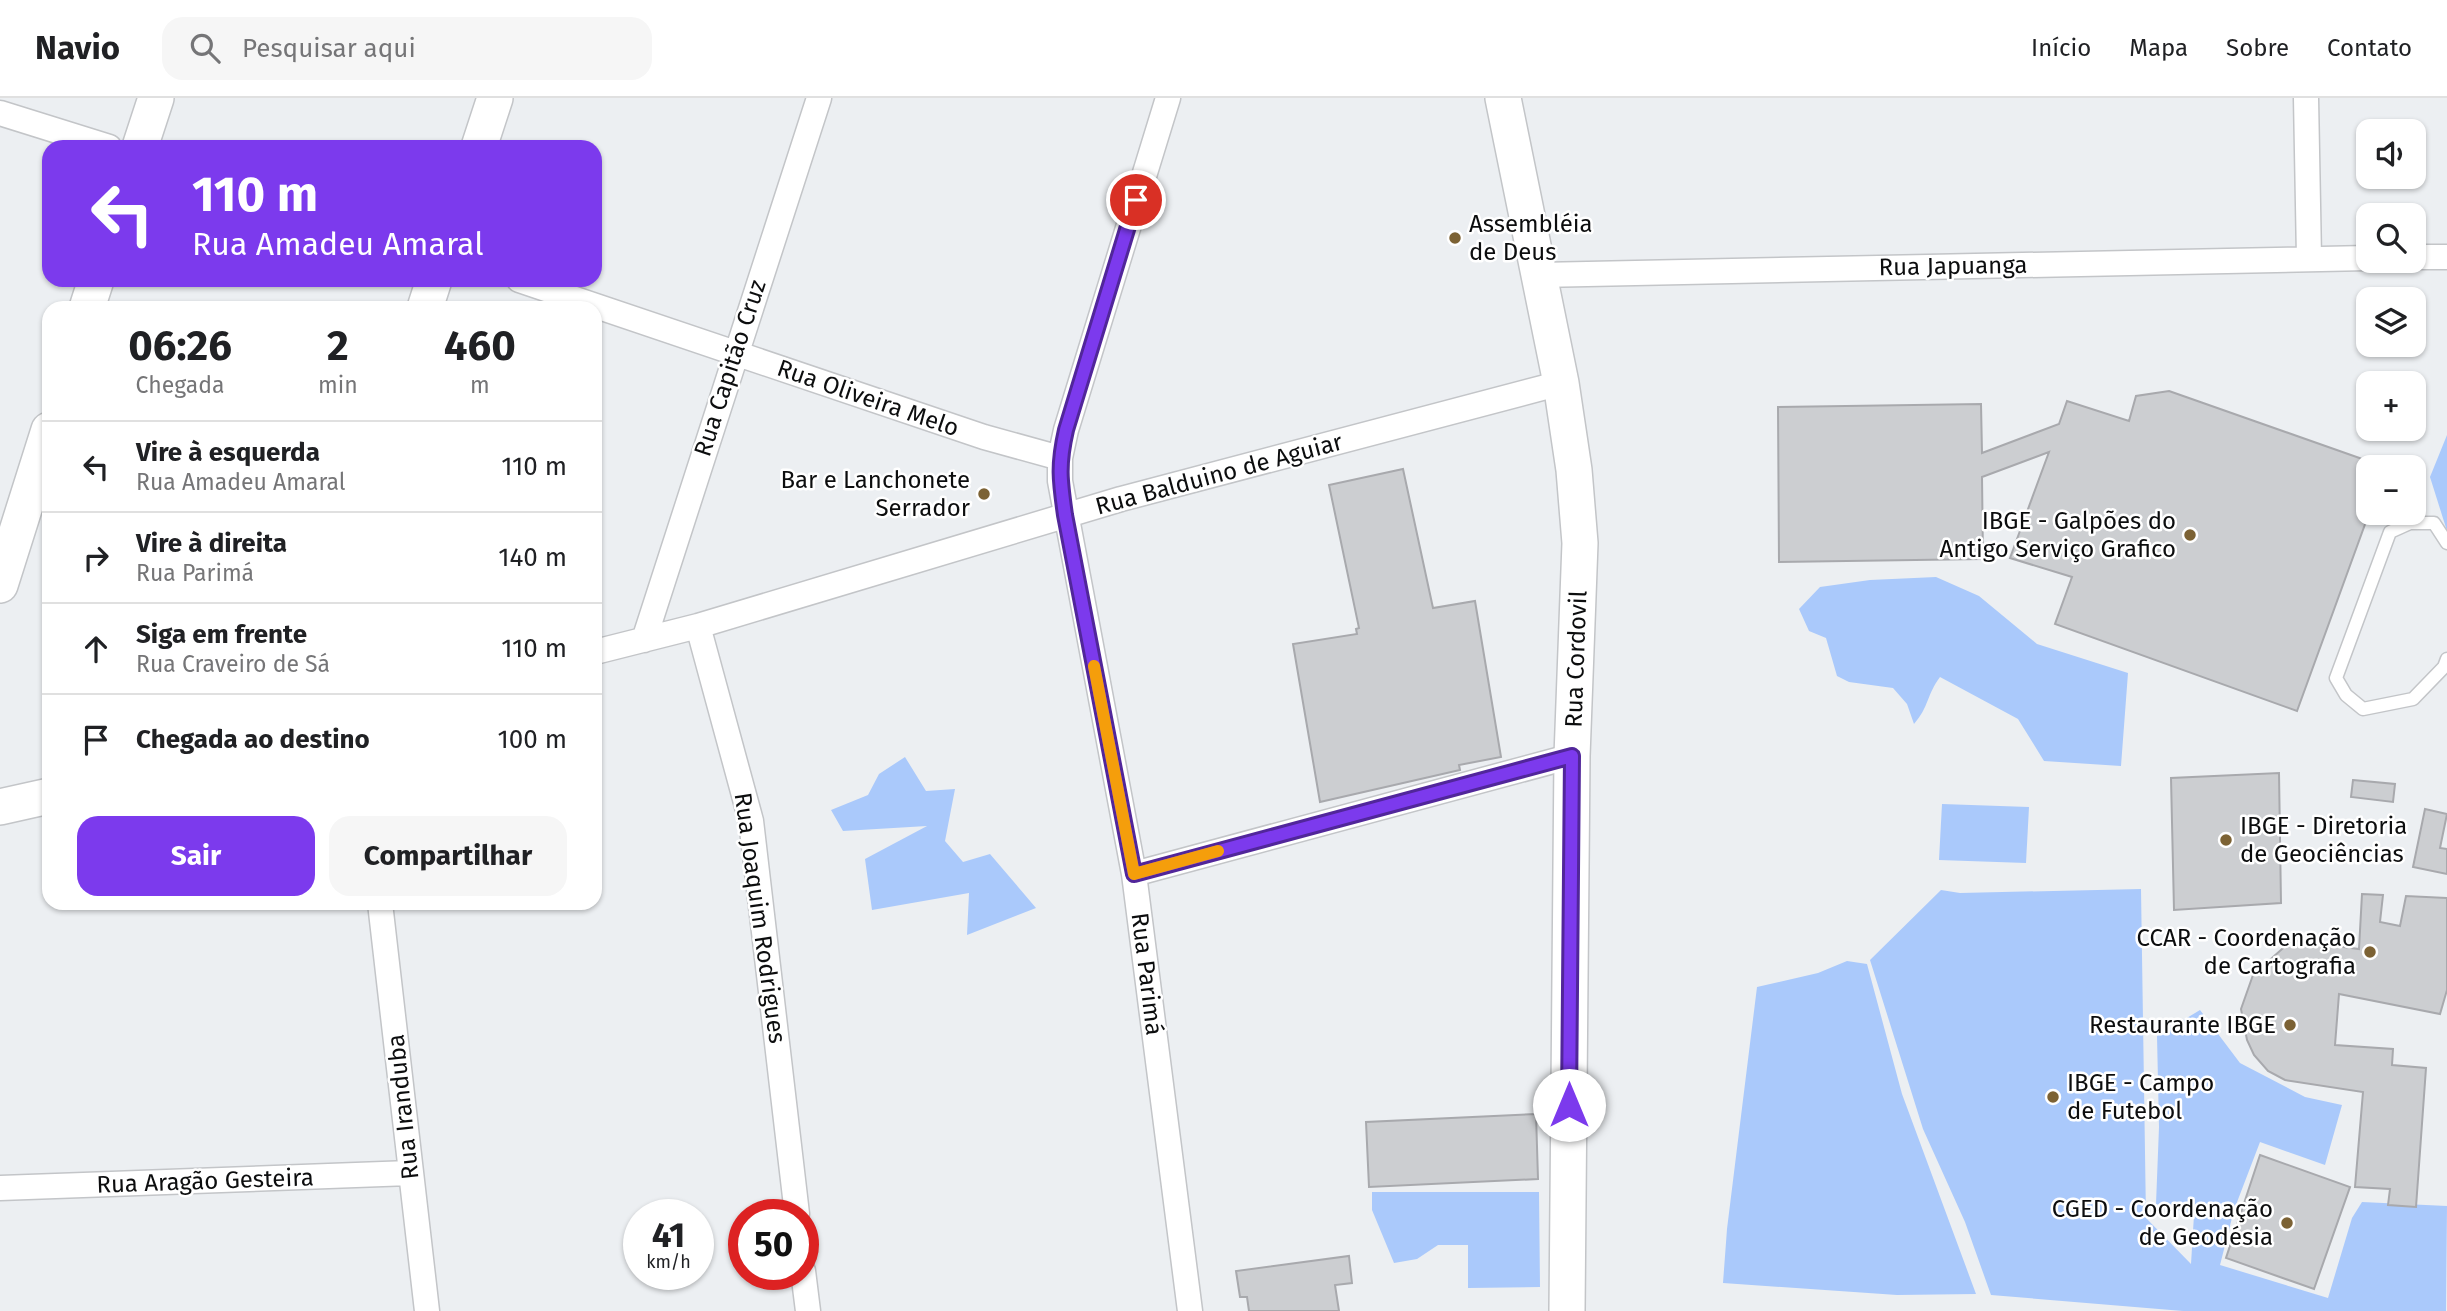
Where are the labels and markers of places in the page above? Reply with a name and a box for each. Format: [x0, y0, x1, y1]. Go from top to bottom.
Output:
pin [1106, 170, 1166, 230]
place label: Assembléia de Deus [1469, 210, 1593, 266]
marker: Assembléia de Deus [1447, 230, 1463, 246]
place label: Bar e Lanchonete Serrador [780, 466, 971, 522]
marker: Bar e Lanchonete Serrador [976, 486, 992, 502]
place label: IBGE - Galpões do Antigo Serviço Grafico [1939, 507, 2176, 563]
marker: IBGE - Galpões do Antigo Serviço Grafico [2182, 527, 2198, 543]
place label: IBGE - Diretoria de Geociências [2240, 812, 2407, 868]
marker: IBGE - Diretoria de Geociências [2218, 832, 2234, 848]
place label: CCAR - Coordenação de Cartografia [2137, 924, 2356, 980]
marker: CCAR - Coordenação de Cartografia [2362, 944, 2378, 960]
place label: Restaurante IBGE [2089, 1011, 2276, 1039]
marker: Restaurante IBGE [2282, 1017, 2298, 1033]
place label: IBGE - Campo de Futebol [2067, 1069, 2214, 1125]
marker: IBGE - Campo de Futebol [2045, 1089, 2061, 1105]
place label: CGED - Coordenação de Geodésia [2052, 1195, 2273, 1251]
marker: CGED - Coordenação de Geodésia [2279, 1215, 2295, 1231]

